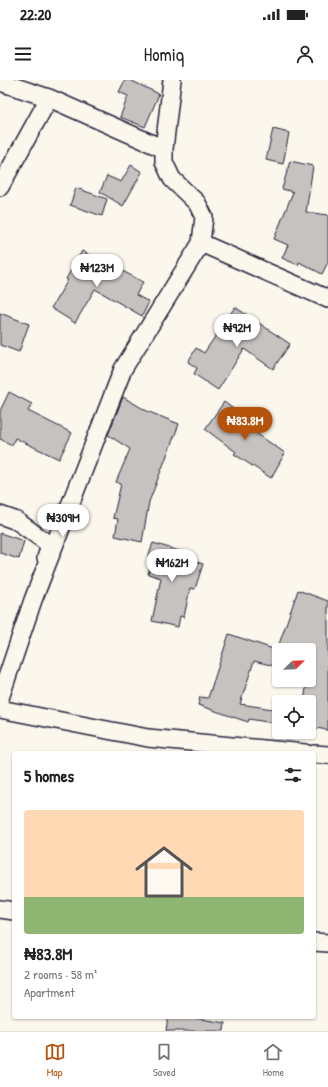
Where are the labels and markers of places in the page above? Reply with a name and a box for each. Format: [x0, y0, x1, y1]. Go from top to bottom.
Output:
pin: ₦123M [69, 254, 125, 288]
pin: ₦92M [213, 314, 261, 348]
pin: ₦83.8M [212, 407, 278, 441]
pin: ₦309M [35, 504, 91, 538]
pin: ₦162M [144, 549, 200, 583]

